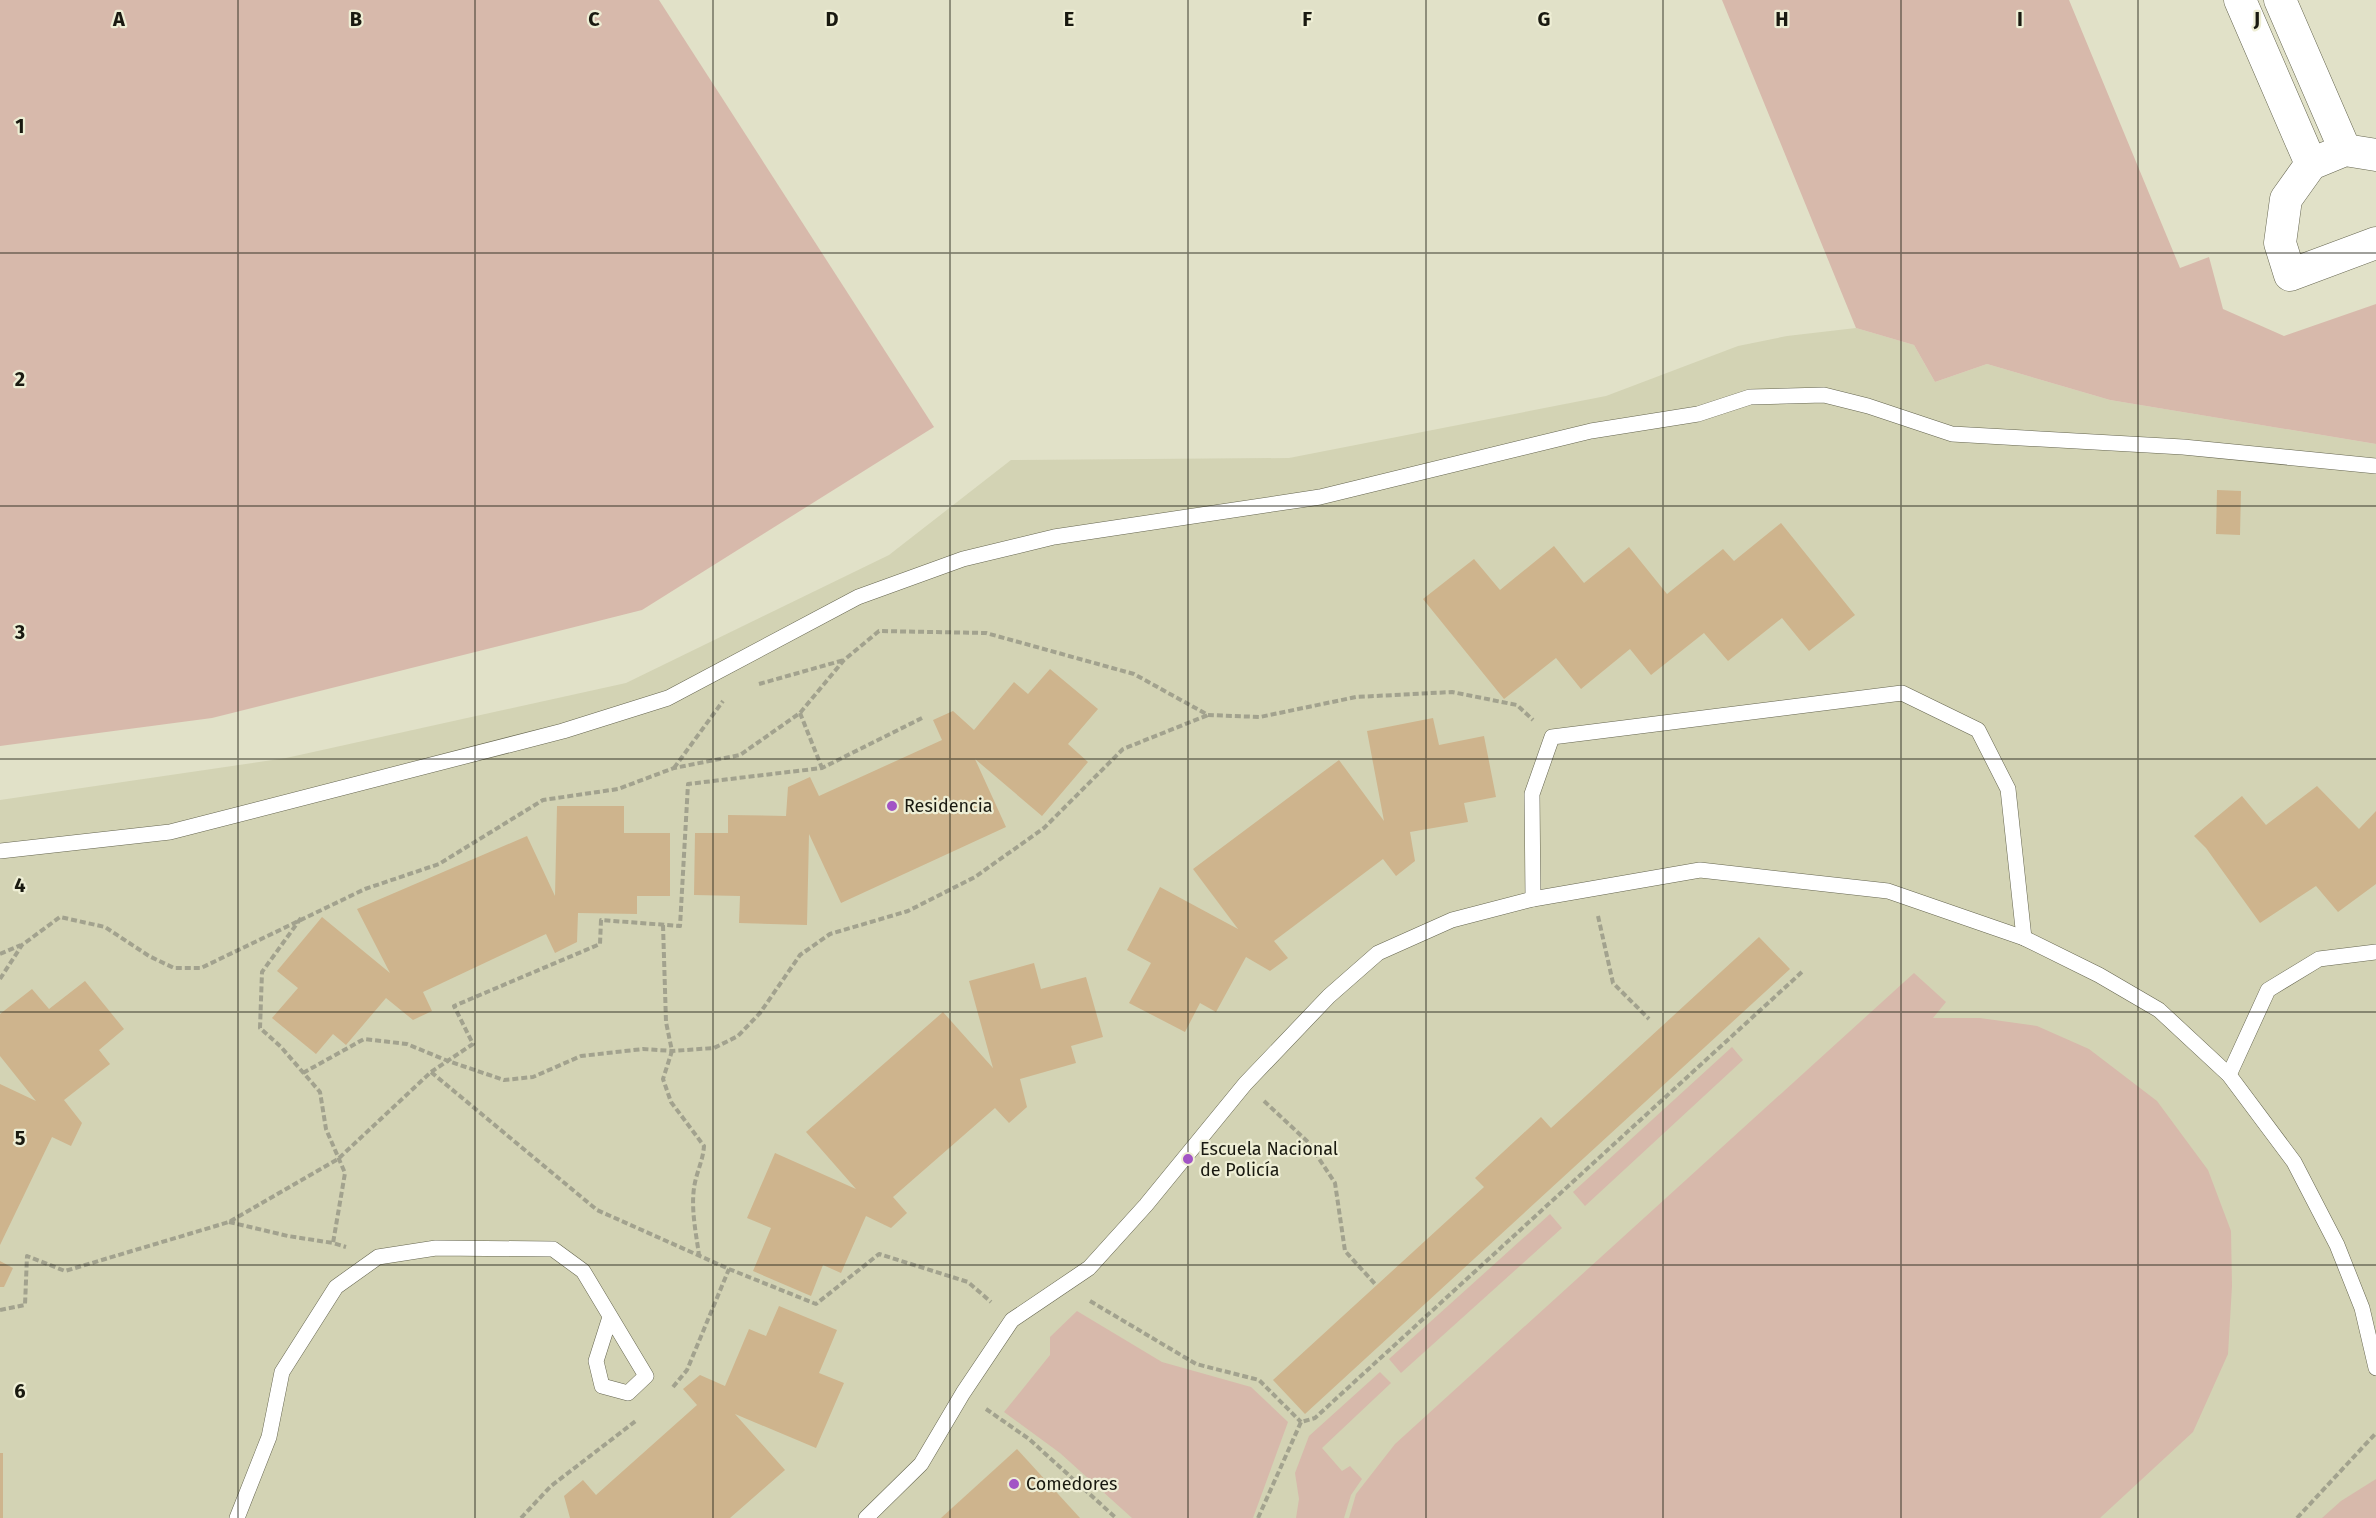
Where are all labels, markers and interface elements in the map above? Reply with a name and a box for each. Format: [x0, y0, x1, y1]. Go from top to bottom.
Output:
text: A [112, 7, 126, 31]
text: B [350, 7, 362, 31]
text: C [588, 7, 600, 31]
text: D [825, 7, 839, 31]
text: E [1064, 7, 1074, 31]
text: F [1302, 7, 1312, 31]
text: G [1538, 7, 1550, 31]
text: H [1775, 7, 1789, 31]
text: I [2017, 7, 2023, 31]
text: J [2253, 7, 2260, 31]
text: 1 [15, 114, 25, 138]
text: 2 [15, 367, 25, 391]
text: 3 [14, 620, 25, 644]
place label: Residencia [904, 795, 993, 817]
marker: Residencia [885, 799, 899, 813]
text: 4 [14, 873, 26, 897]
text: 5 [15, 1126, 26, 1150]
place label: Escuela Nacional de Policía [1200, 1138, 1338, 1181]
marker: Escuela Nacional de Policía [1181, 1152, 1195, 1166]
text: 6 [14, 1379, 26, 1403]
place label: Comedores [1026, 1473, 1117, 1495]
marker: Comedores [1007, 1477, 1021, 1491]

